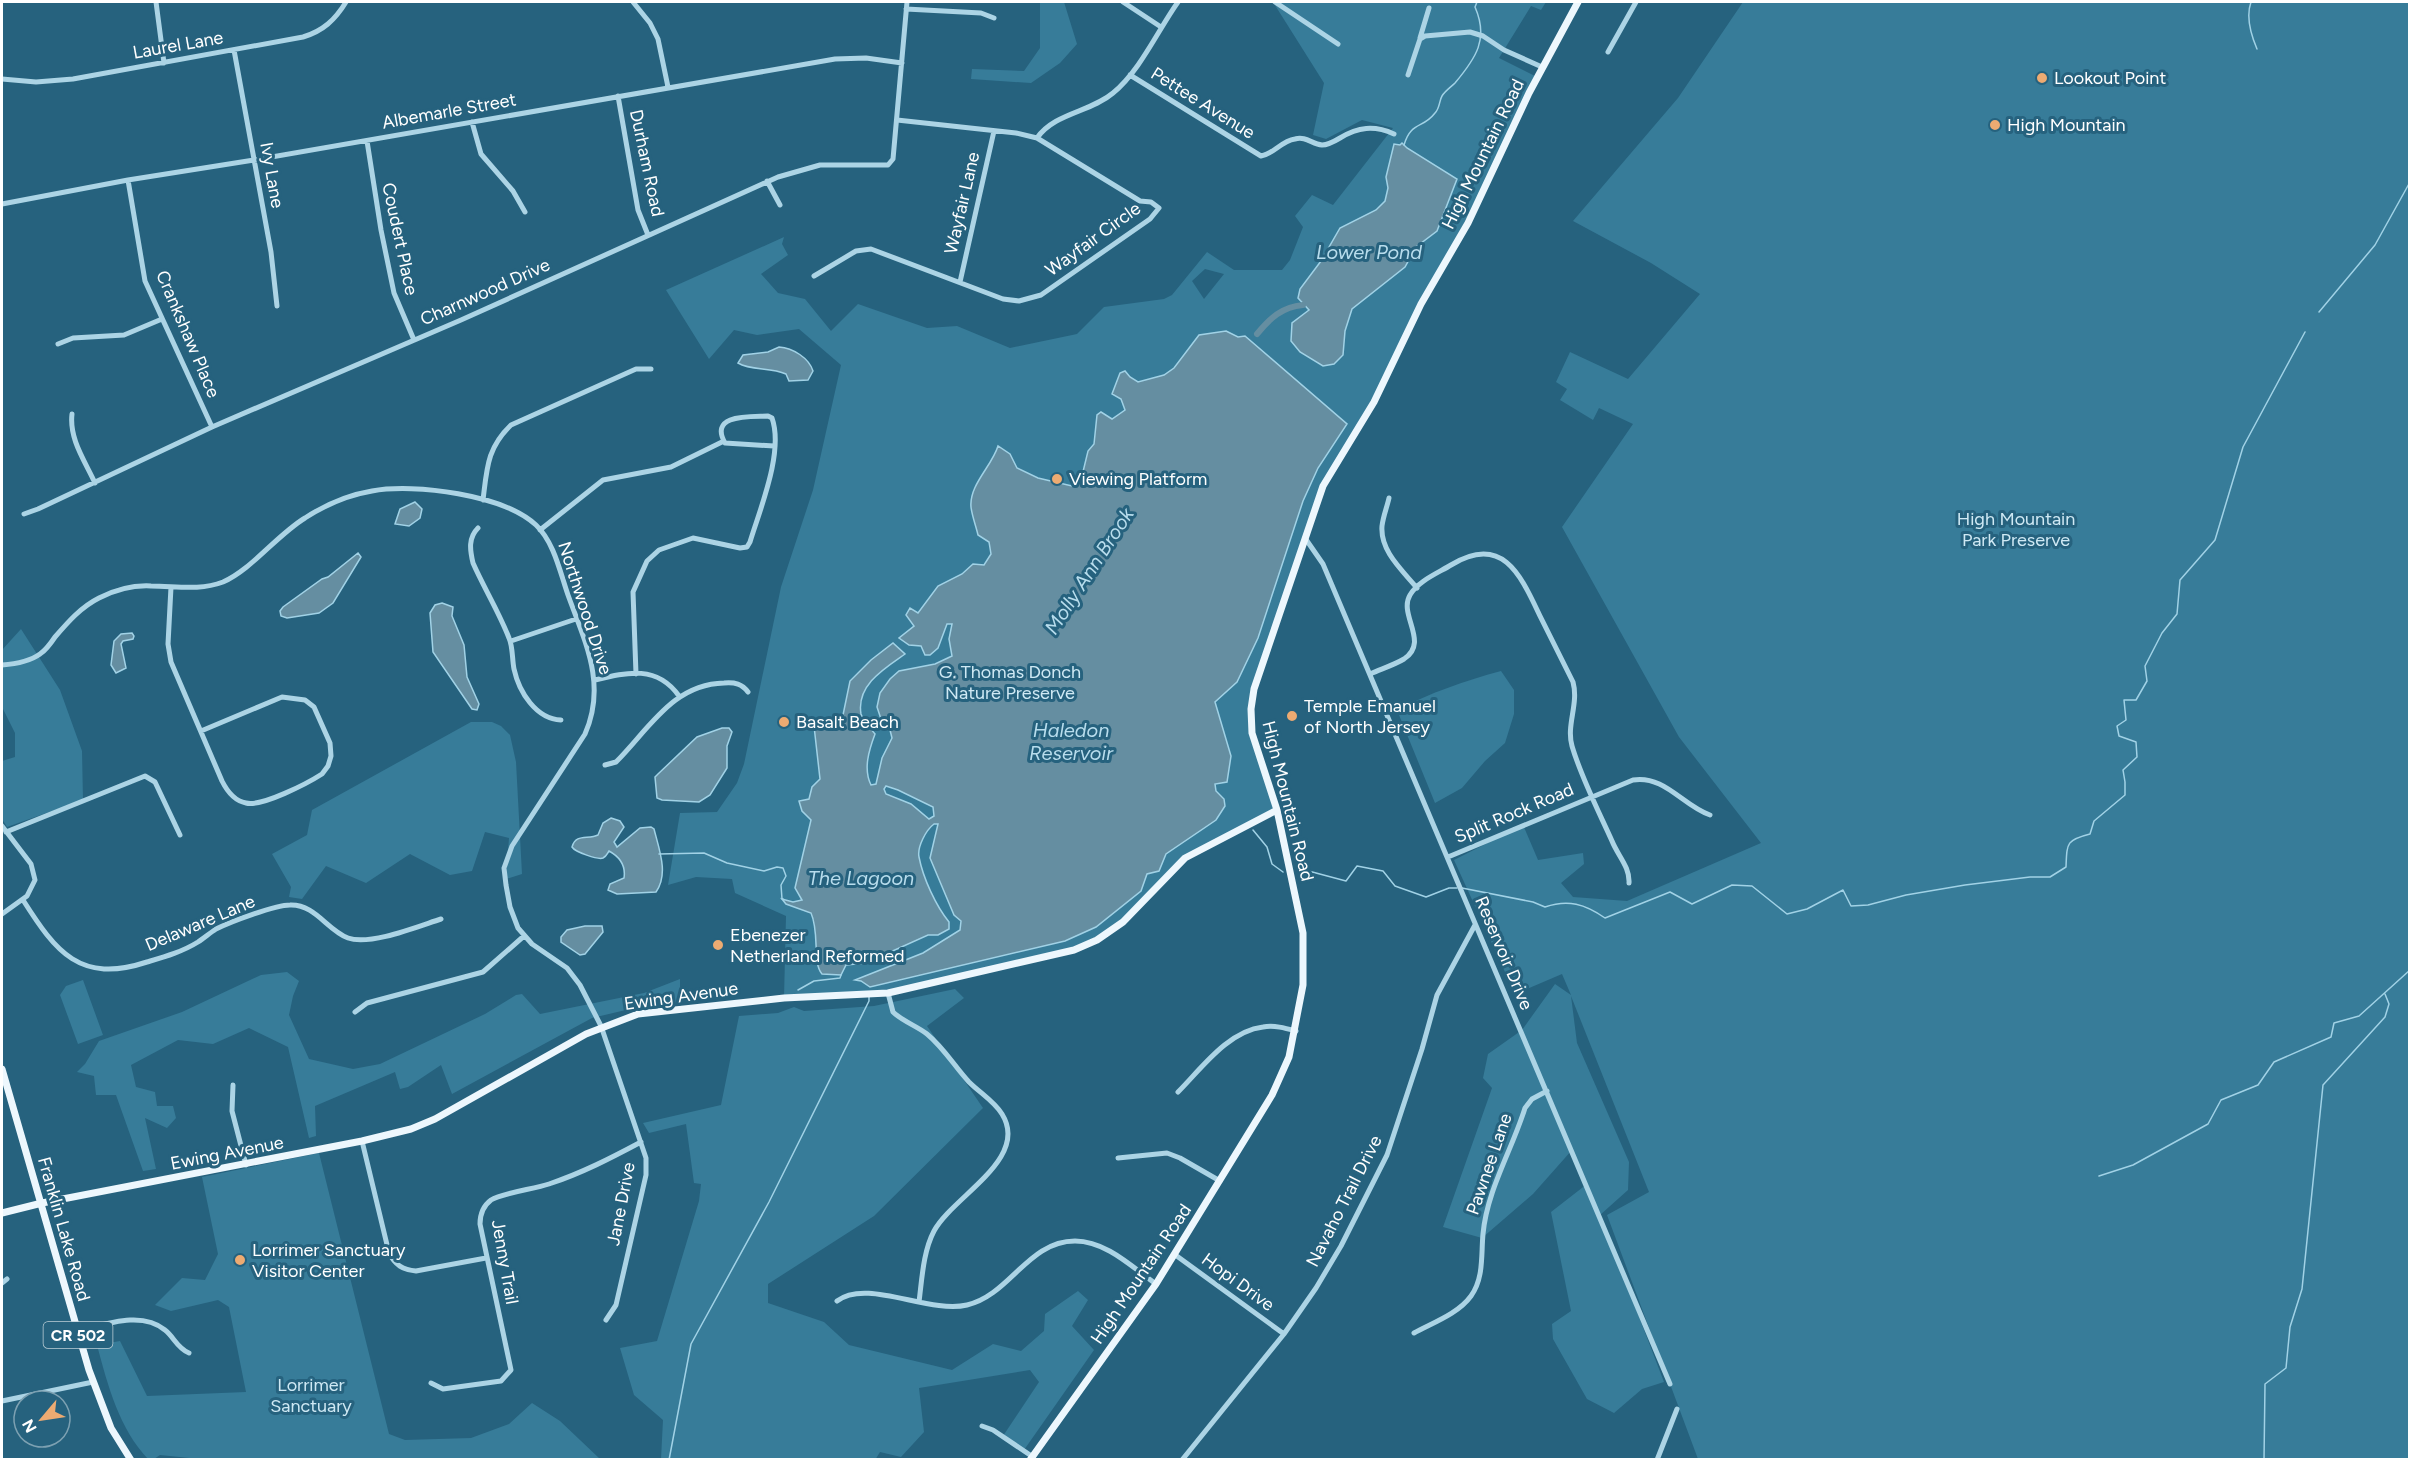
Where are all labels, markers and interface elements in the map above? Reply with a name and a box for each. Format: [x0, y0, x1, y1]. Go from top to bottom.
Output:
street label: Laurel Lane [131, 26, 225, 64]
street label: Pettee Avenue [1147, 62, 1259, 144]
place label: Lookout Point [2054, 67, 2166, 89]
marker: Lookout Point [2035, 71, 2049, 85]
street label: High Mountain Road [1437, 75, 1529, 233]
street label: Albemarle Street [380, 88, 518, 134]
street label: Durham Road [625, 107, 669, 219]
place label: High Mountain [2007, 114, 2126, 136]
marker: High Mountain [1988, 118, 2002, 132]
street label: Ivy Lane [255, 140, 289, 210]
street label: Wayfair Lane [940, 150, 984, 256]
street label: Coudert Place [377, 181, 423, 297]
street label: Wayfair Circle [1041, 197, 1145, 281]
water label: Lower Pond [1316, 240, 1422, 264]
street label: Charnwood Drive [417, 253, 553, 330]
street label: Crankshaw Place [151, 267, 225, 401]
place label: Viewing Platform [1069, 468, 1207, 490]
marker: Viewing Platform [1050, 472, 1064, 486]
water label: Molly Ann Brook [1039, 502, 1139, 639]
park label: High Mountain Park Preserve [1957, 508, 2075, 551]
street label: Northwood Drive [553, 539, 617, 677]
park label: G. Thomas Donch Nature Preserve [939, 661, 1081, 704]
place label: Temple Emanuel of North Jersey [1304, 695, 1436, 738]
marker: Temple Emanuel of North Jersey [1285, 709, 1299, 723]
place label: Basalt Beach [796, 711, 899, 733]
marker: Basalt Beach [777, 715, 791, 729]
water label: Haledon Reservoir [1029, 718, 1114, 765]
street label: High Mountain Road [1257, 719, 1319, 883]
street label: Split Rock Road [1451, 778, 1577, 848]
water label: The Lagoon [808, 866, 914, 890]
street label: Delaware Lane [142, 890, 258, 956]
street label: Reservoir Drive [1470, 893, 1538, 1013]
place label: Ebenezer Netherland Reformed [730, 924, 905, 967]
marker: Ebenezer Netherland Reformed [711, 938, 725, 952]
street label: Ewing Avenue [623, 977, 740, 1015]
street label: Pawnee Lane [1461, 1110, 1517, 1218]
street label: Ewing Avenue [169, 1131, 286, 1175]
street label: Navaho Trail Drive [1301, 1131, 1387, 1271]
street label: Franklin Lake Road [33, 1154, 95, 1304]
street label: Jane Drive [602, 1160, 640, 1248]
street label: High Mountain Road [1086, 1200, 1196, 1348]
street label: Jenny Trail [487, 1218, 523, 1306]
place label: Lorrimer Sanctuary Visitor Center [252, 1239, 406, 1282]
street label: Hopi Drive [1197, 1248, 1279, 1316]
marker: Lorrimer Sanctuary Visitor Center [233, 1253, 247, 1267]
road number: CR 502 [44, 1322, 112, 1348]
park label: Lorrimer Sanctuary [270, 1374, 352, 1417]
north arrow [12, 1389, 72, 1449]
text: N [18, 1416, 41, 1436]

